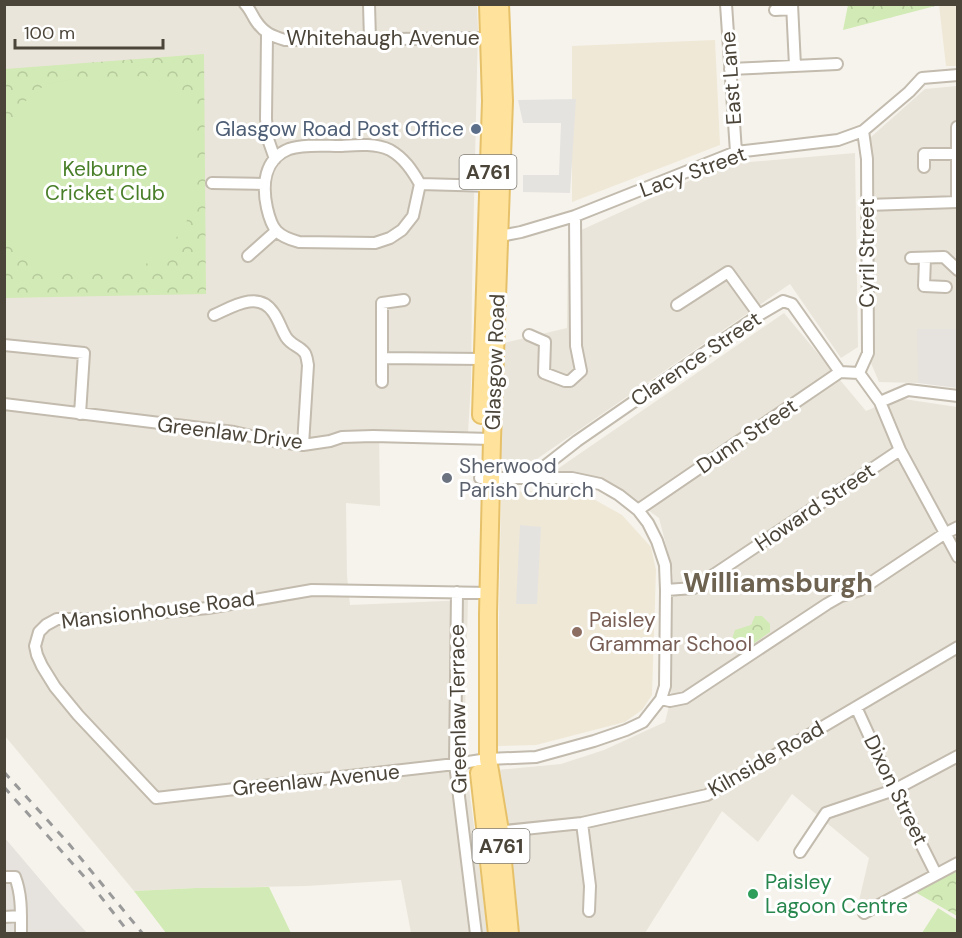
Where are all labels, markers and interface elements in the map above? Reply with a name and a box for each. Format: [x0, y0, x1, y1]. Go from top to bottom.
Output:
scale bar [15, 12, 164, 50]
text: 100 m [24, 21, 75, 45]
street label: Whitehaugh Avenue [286, 24, 480, 52]
street label: East Lane [714, 30, 748, 126]
place label: Glasgow Road Post Office [215, 115, 464, 143]
marker: Glasgow Road Post Office [469, 122, 483, 136]
street label: Lacy Street [636, 140, 750, 204]
park label: Kelburne Cricket Club [45, 155, 165, 207]
road number: A761 [460, 155, 516, 189]
street label: Cyril Street [853, 198, 881, 308]
street label: Glasgow Road [479, 293, 511, 431]
street label: Clarence Street [625, 305, 767, 413]
street label: Dunn Street [691, 392, 803, 480]
street label: Greenlaw Drive [156, 410, 304, 456]
place label: Sherwood Parish Church [459, 452, 594, 504]
street label: Howard Street [750, 457, 880, 557]
marker: Sherwood Parish Church [440, 471, 454, 485]
district label: Williamsburgh [683, 565, 873, 600]
street label: Mansionhouse Road [60, 584, 256, 636]
place label: Paisley Grammar School [589, 606, 752, 658]
street label: Greenlaw Terrace [443, 624, 473, 794]
marker: Paisley Grammar School [570, 625, 584, 639]
street label: Kilnside Road [703, 715, 829, 803]
street label: Dixon Street [857, 730, 935, 850]
street label: Greenlaw Avenue [231, 757, 401, 803]
road number: A761 [472, 829, 530, 863]
place label: Paisley Lagoon Centre [765, 868, 908, 920]
marker: Paisley Lagoon Centre [746, 887, 760, 901]

